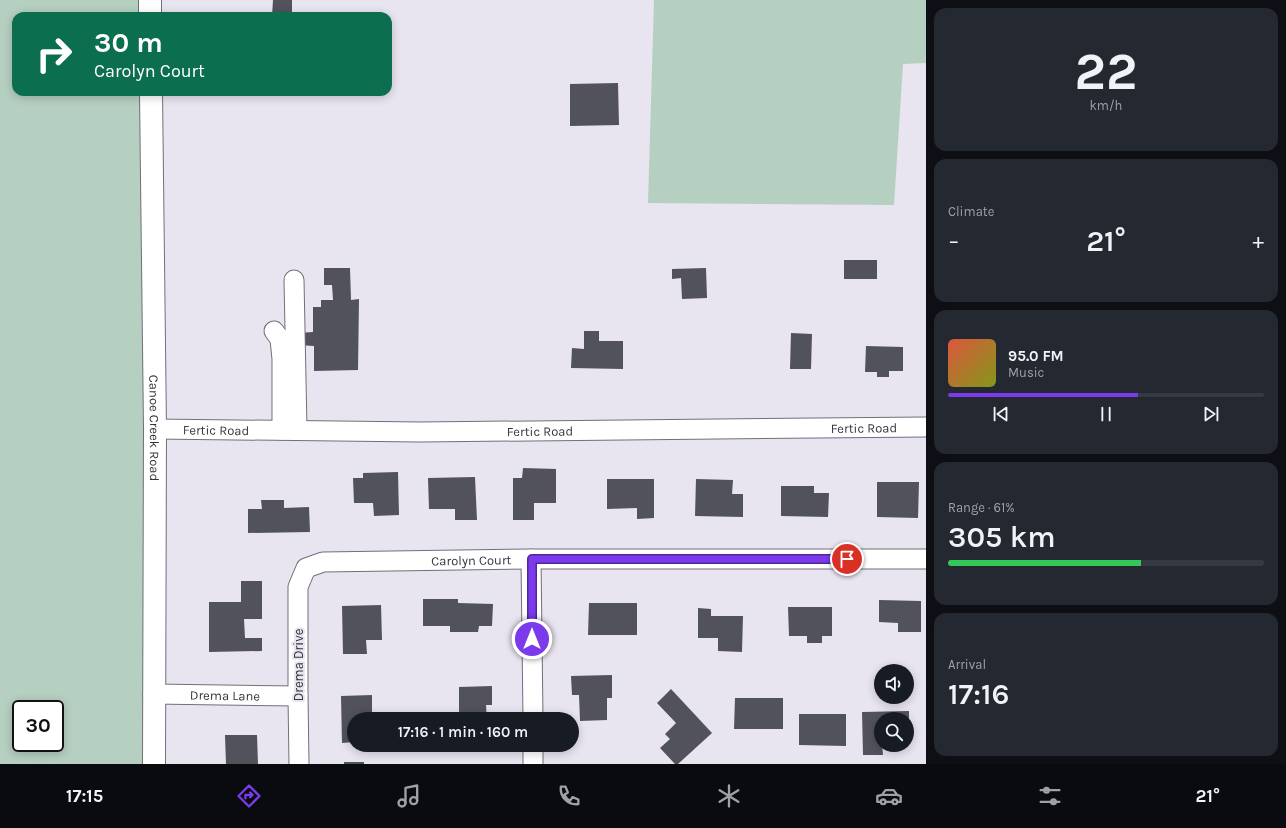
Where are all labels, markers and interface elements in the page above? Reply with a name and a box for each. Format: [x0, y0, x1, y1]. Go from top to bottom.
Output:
text: 30 m [94, 26, 163, 59]
icon: right [28, 28, 80, 80]
text: 22 [1075, 41, 1137, 102]
text: Carolyn Court [94, 60, 205, 82]
text: km/h [1090, 98, 1122, 113]
text: Climate [948, 204, 994, 219]
text: 21° [1086, 223, 1126, 259]
text: − [948, 228, 960, 254]
text: + [1252, 228, 1264, 254]
text: 95.0 FM [1008, 347, 1064, 365]
text: Music [1008, 365, 1044, 380]
street label: Canoe Creek Road [146, 375, 162, 481]
icon: previous [990, 403, 1012, 425]
icon: pause [1095, 403, 1117, 425]
icon: next [1200, 403, 1222, 425]
street label: Fertic Road [831, 420, 897, 436]
street label: Fertic Road [183, 422, 249, 438]
street label: Fertic Road [507, 423, 573, 439]
text: Range · 61% [948, 500, 1015, 515]
text: 305 km [948, 519, 1056, 555]
pin [830, 542, 864, 576]
icon: arrive [836, 548, 858, 570]
street label: Carolyn Court [431, 552, 512, 568]
position arrow [511, 618, 553, 660]
street label: Drema Drive [291, 628, 306, 701]
text: Arrival [948, 657, 986, 672]
map controls [874, 664, 914, 752]
button: sound [874, 664, 914, 704]
text: 17:16 [948, 676, 1009, 712]
street label: Drema Lane [190, 688, 261, 703]
speed limit sign: 30 [12, 700, 64, 752]
button: search [874, 712, 914, 752]
text: 17:16 · 1 min · 160 m [398, 723, 528, 741]
icon: directions [235, 782, 263, 810]
icon: music [395, 782, 423, 810]
icon: phone [555, 782, 583, 810]
icon: climate [715, 782, 743, 810]
icon: car [875, 782, 903, 810]
icon: filters [1036, 782, 1064, 810]
text: 17:15 [66, 785, 103, 807]
text: 21° [1196, 785, 1220, 807]

